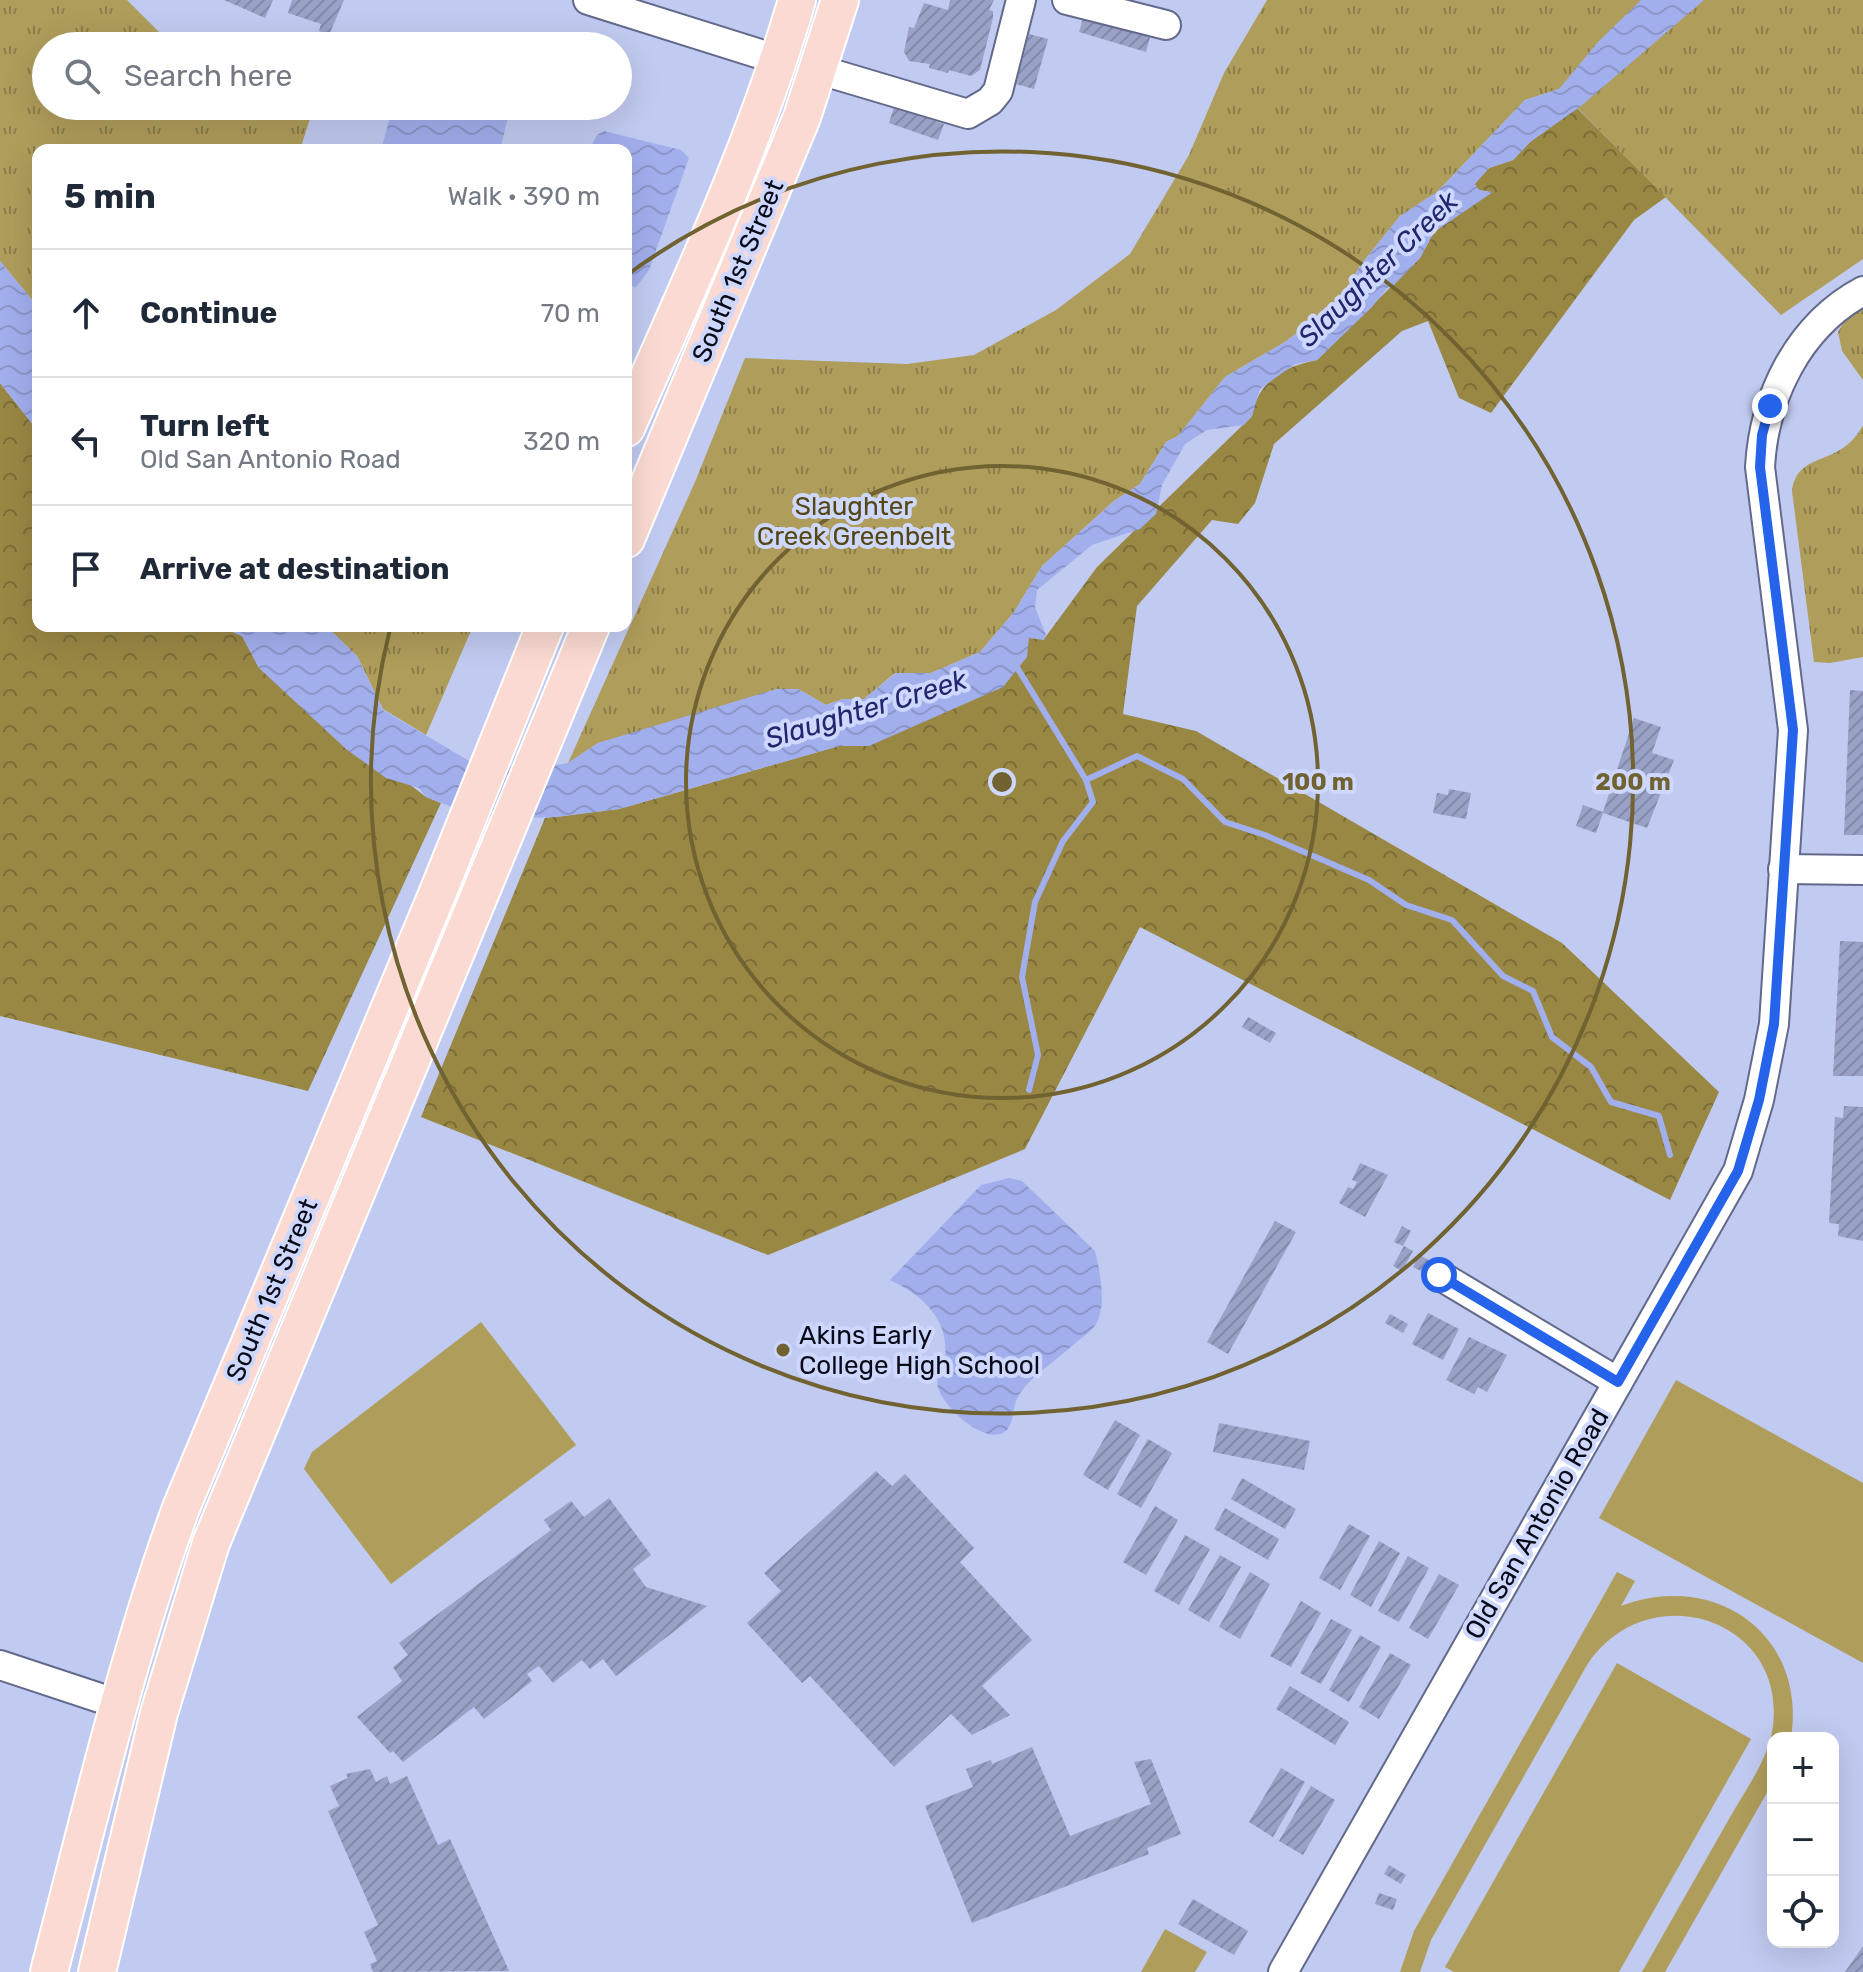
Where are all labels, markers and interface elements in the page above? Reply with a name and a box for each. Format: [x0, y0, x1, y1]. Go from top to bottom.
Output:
search box [32, 32, 632, 120]
icon: search [60, 54, 104, 98]
text: Search here [124, 58, 292, 94]
street label: South 1st Street [686, 175, 790, 367]
text: 5 min [64, 176, 156, 217]
text: Walk · 390 m [448, 181, 600, 212]
water label: Slaughter Creek [1291, 184, 1465, 354]
icon: ahead [64, 291, 108, 335]
text: Continue [140, 295, 277, 331]
text: 70 m [541, 298, 600, 329]
route end [1752, 388, 1788, 424]
text: Turn left [140, 408, 270, 444]
icon: left [64, 419, 108, 463]
text: 320 m [523, 426, 600, 457]
text: Old San Antonio Road [140, 444, 401, 475]
park label: Slaughter Creek Greenbelt [757, 491, 951, 552]
icon: arrive [64, 547, 108, 591]
text: Arrive at destination [140, 551, 450, 587]
water label: Slaughter Creek [761, 662, 971, 755]
centre of rings [988, 768, 1016, 796]
text: 100 m [1282, 768, 1354, 796]
text: 200 m [1595, 768, 1671, 796]
street label: South 1st Street [220, 1194, 324, 1386]
route start [1421, 1257, 1457, 1293]
place label: Akins Early College High School [799, 1320, 1040, 1381]
marker: Akins Early College High School [774, 1341, 792, 1359]
street label: Old San Antonio Road [1458, 1403, 1616, 1645]
map controls [1767, 1732, 1839, 1948]
button: + [1767, 1732, 1839, 1804]
button: − [1767, 1804, 1839, 1876]
button: locate [1767, 1876, 1839, 1948]

